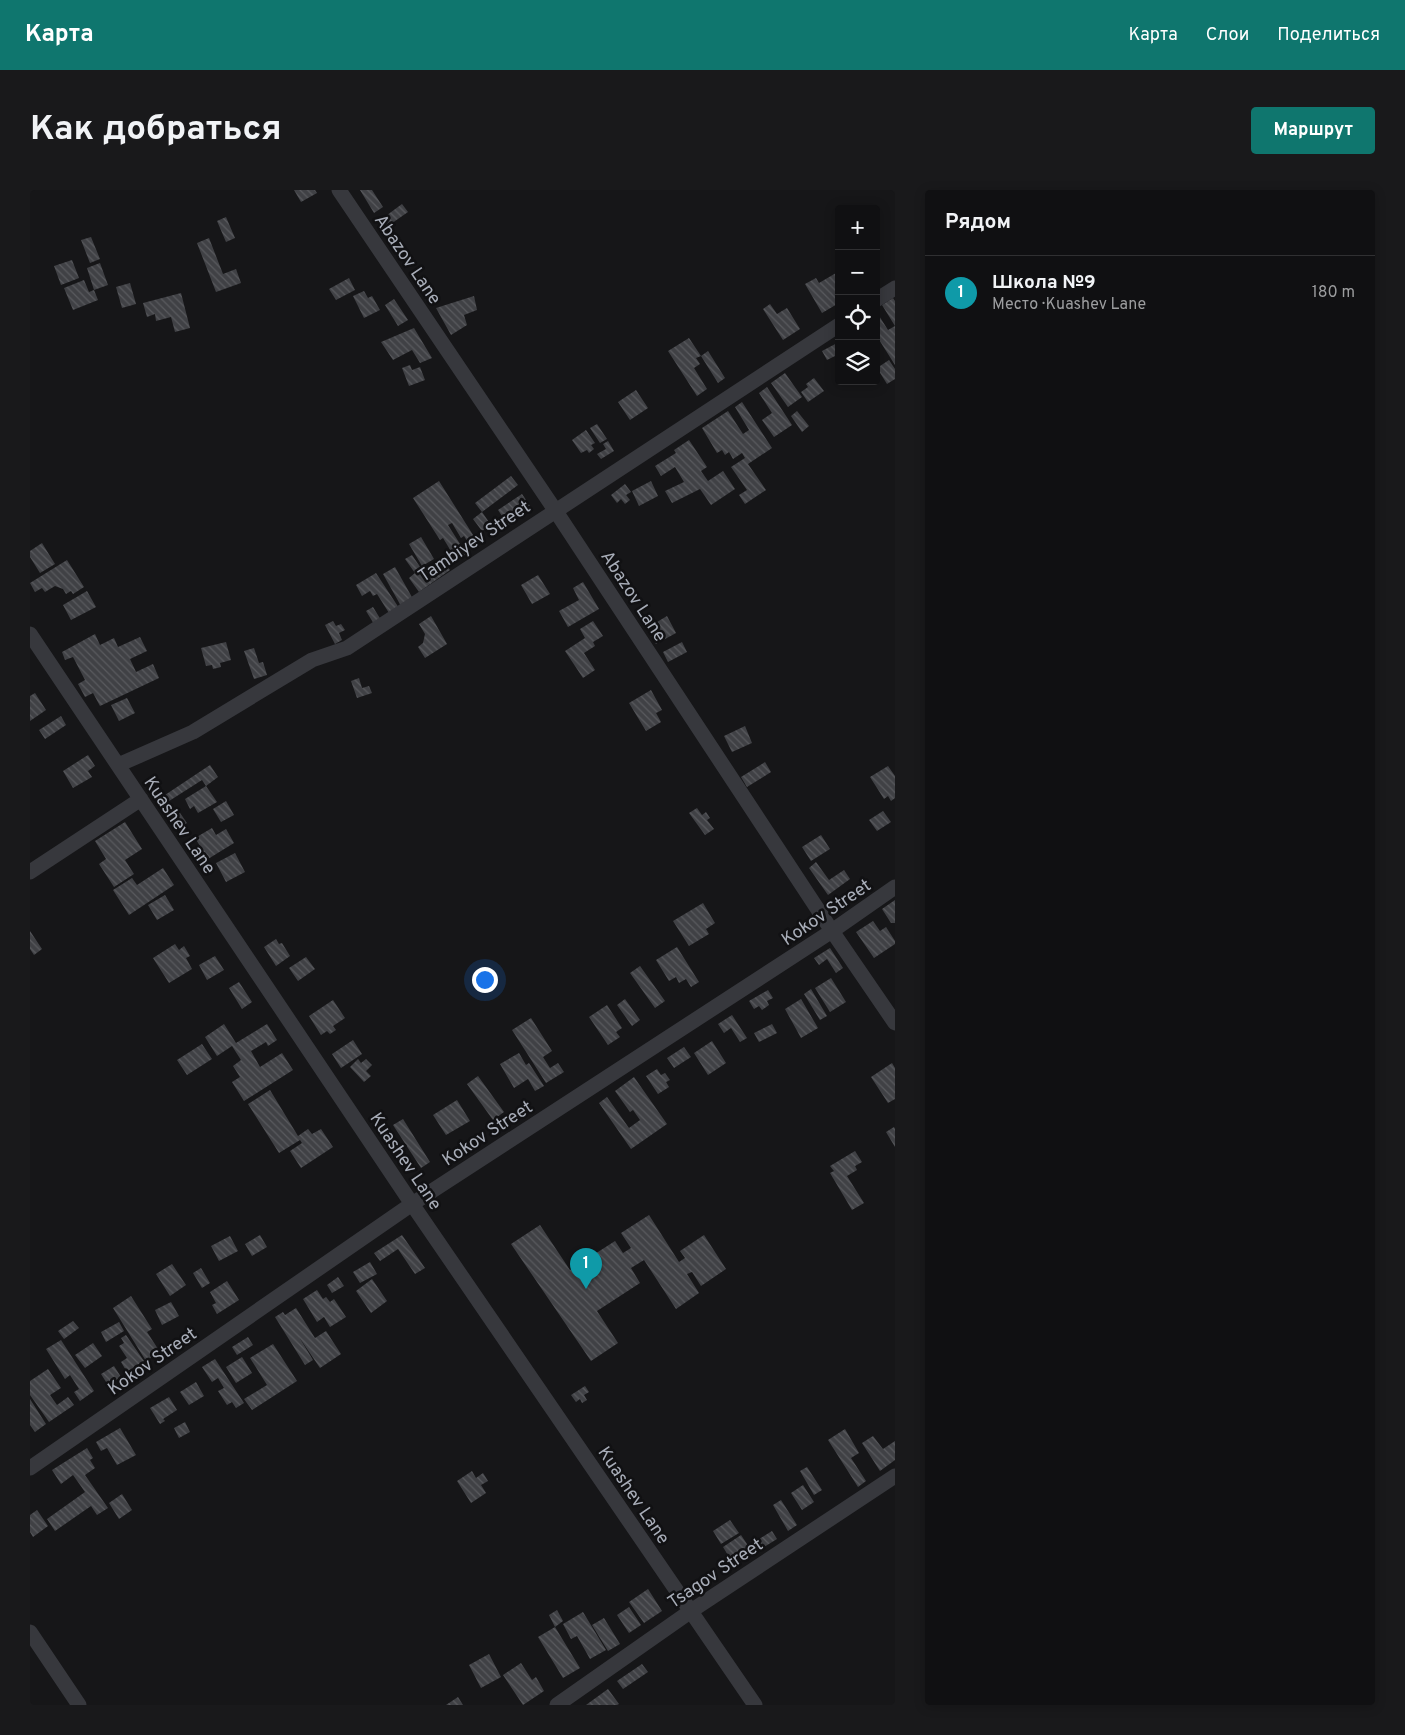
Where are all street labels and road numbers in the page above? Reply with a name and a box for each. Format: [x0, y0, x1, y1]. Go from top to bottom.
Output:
street label: Abazov Lane [368, 210, 445, 309]
street label: Tambiyev Street [414, 496, 535, 588]
street label: Abazov Lane [595, 547, 671, 647]
street label: Kuashev Lane [138, 773, 220, 879]
street label: Kokov Street [778, 875, 876, 952]
street label: Kokov Street [438, 1096, 537, 1172]
street label: Kuashev Lane [364, 1109, 446, 1215]
street label: Kokov Street [104, 1323, 202, 1401]
street label: Kuashev Lane [592, 1443, 674, 1549]
street label: Tsagov Street [664, 1534, 768, 1615]

